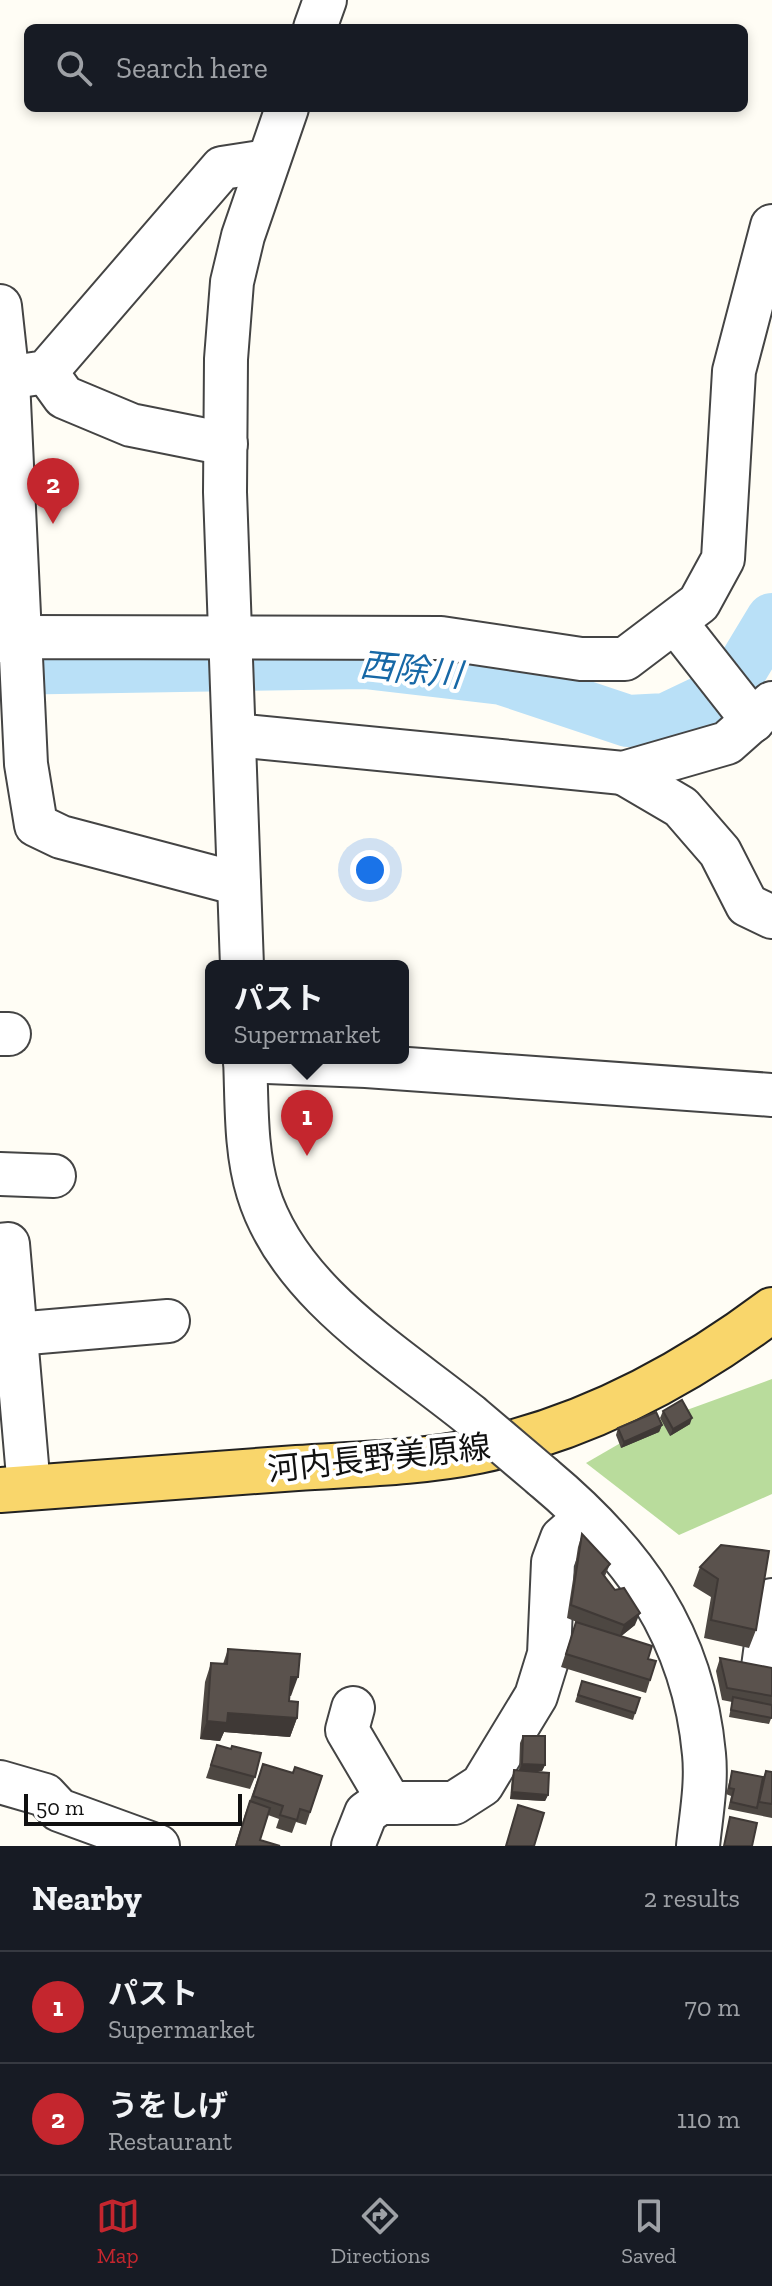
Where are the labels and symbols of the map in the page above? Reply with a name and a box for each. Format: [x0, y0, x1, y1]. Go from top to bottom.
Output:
pin: 2 [27, 458, 79, 524]
water label: 西除川 [358, 644, 467, 696]
your location [350, 850, 390, 890]
pin: 1 [281, 1090, 333, 1156]
street label: 河内長野美原線 [266, 1427, 492, 1489]
scale bar [24, 1790, 242, 1826]

